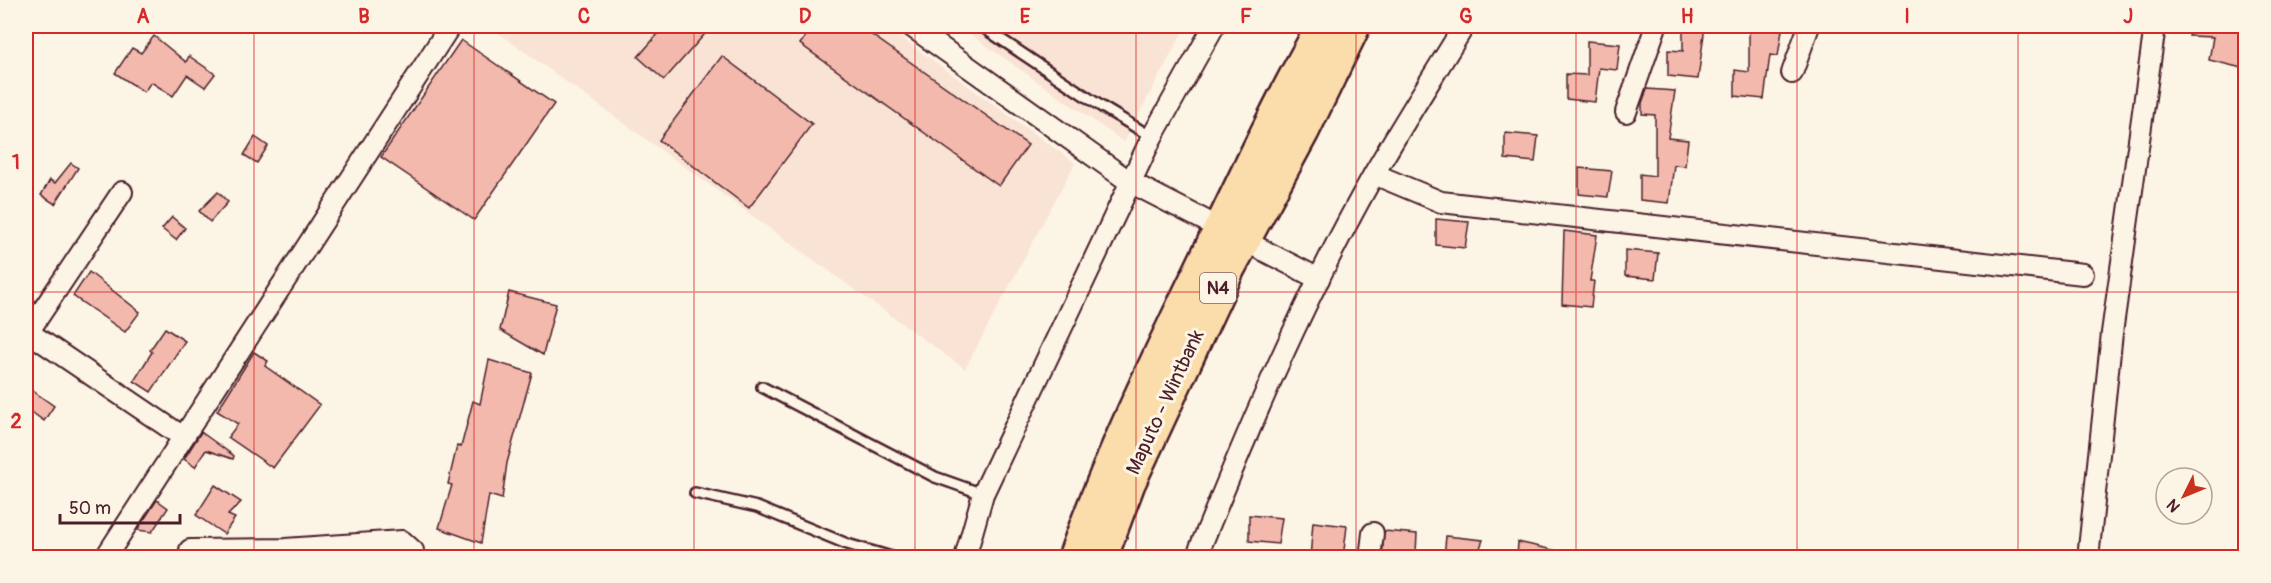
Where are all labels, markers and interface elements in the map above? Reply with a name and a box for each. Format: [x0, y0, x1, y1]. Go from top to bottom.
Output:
text: A [137, 4, 150, 29]
text: B [358, 4, 370, 29]
text: C [578, 4, 590, 29]
text: D [799, 4, 812, 29]
text: E [1020, 4, 1031, 29]
text: F [1240, 4, 1252, 29]
text: G [1459, 4, 1473, 29]
text: H [1681, 4, 1694, 29]
text: I [1904, 4, 1910, 29]
text: J [2123, 4, 2133, 29]
text: 1 [12, 150, 20, 175]
road number: N4 [1200, 273, 1236, 303]
street label: Maputo - Wintbank [1120, 325, 1210, 478]
text: 2 [10, 409, 22, 434]
north arrow [2154, 466, 2214, 526]
scale bar [60, 487, 180, 525]
text: N [2163, 495, 2185, 516]
text: 50 m [69, 497, 111, 520]

